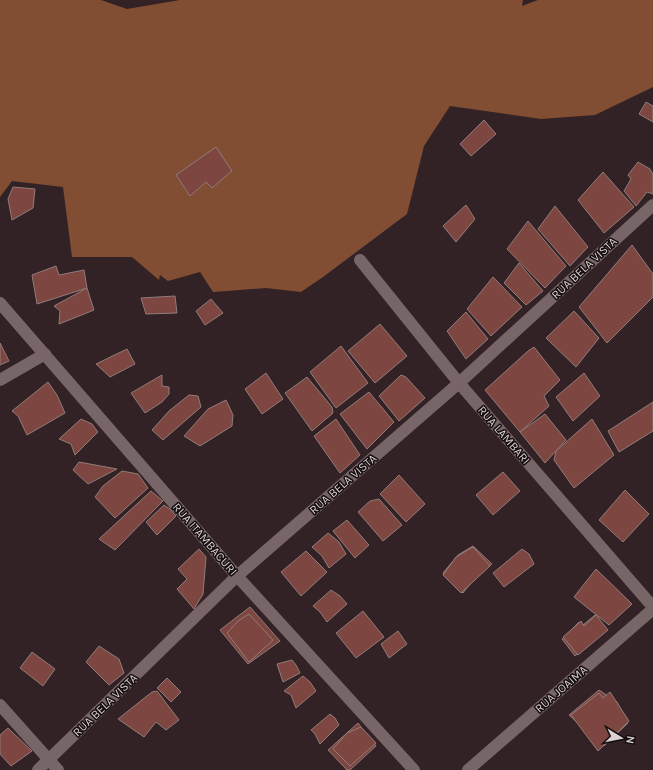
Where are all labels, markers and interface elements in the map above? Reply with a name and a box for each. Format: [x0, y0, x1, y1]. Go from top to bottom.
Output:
street label: RUA BELA VISTA [548, 234, 620, 302]
street label: RUA LAMBARI [475, 403, 533, 467]
street label: RUA BELA VISTA [307, 451, 379, 517]
street label: RUA ITAMBACURI [170, 500, 240, 578]
street label: RUA JOAIMA [532, 662, 590, 716]
street label: RUA BELA VISTA [70, 671, 140, 739]
north arrow [601, 718, 641, 758]
text: N [623, 735, 637, 745]

